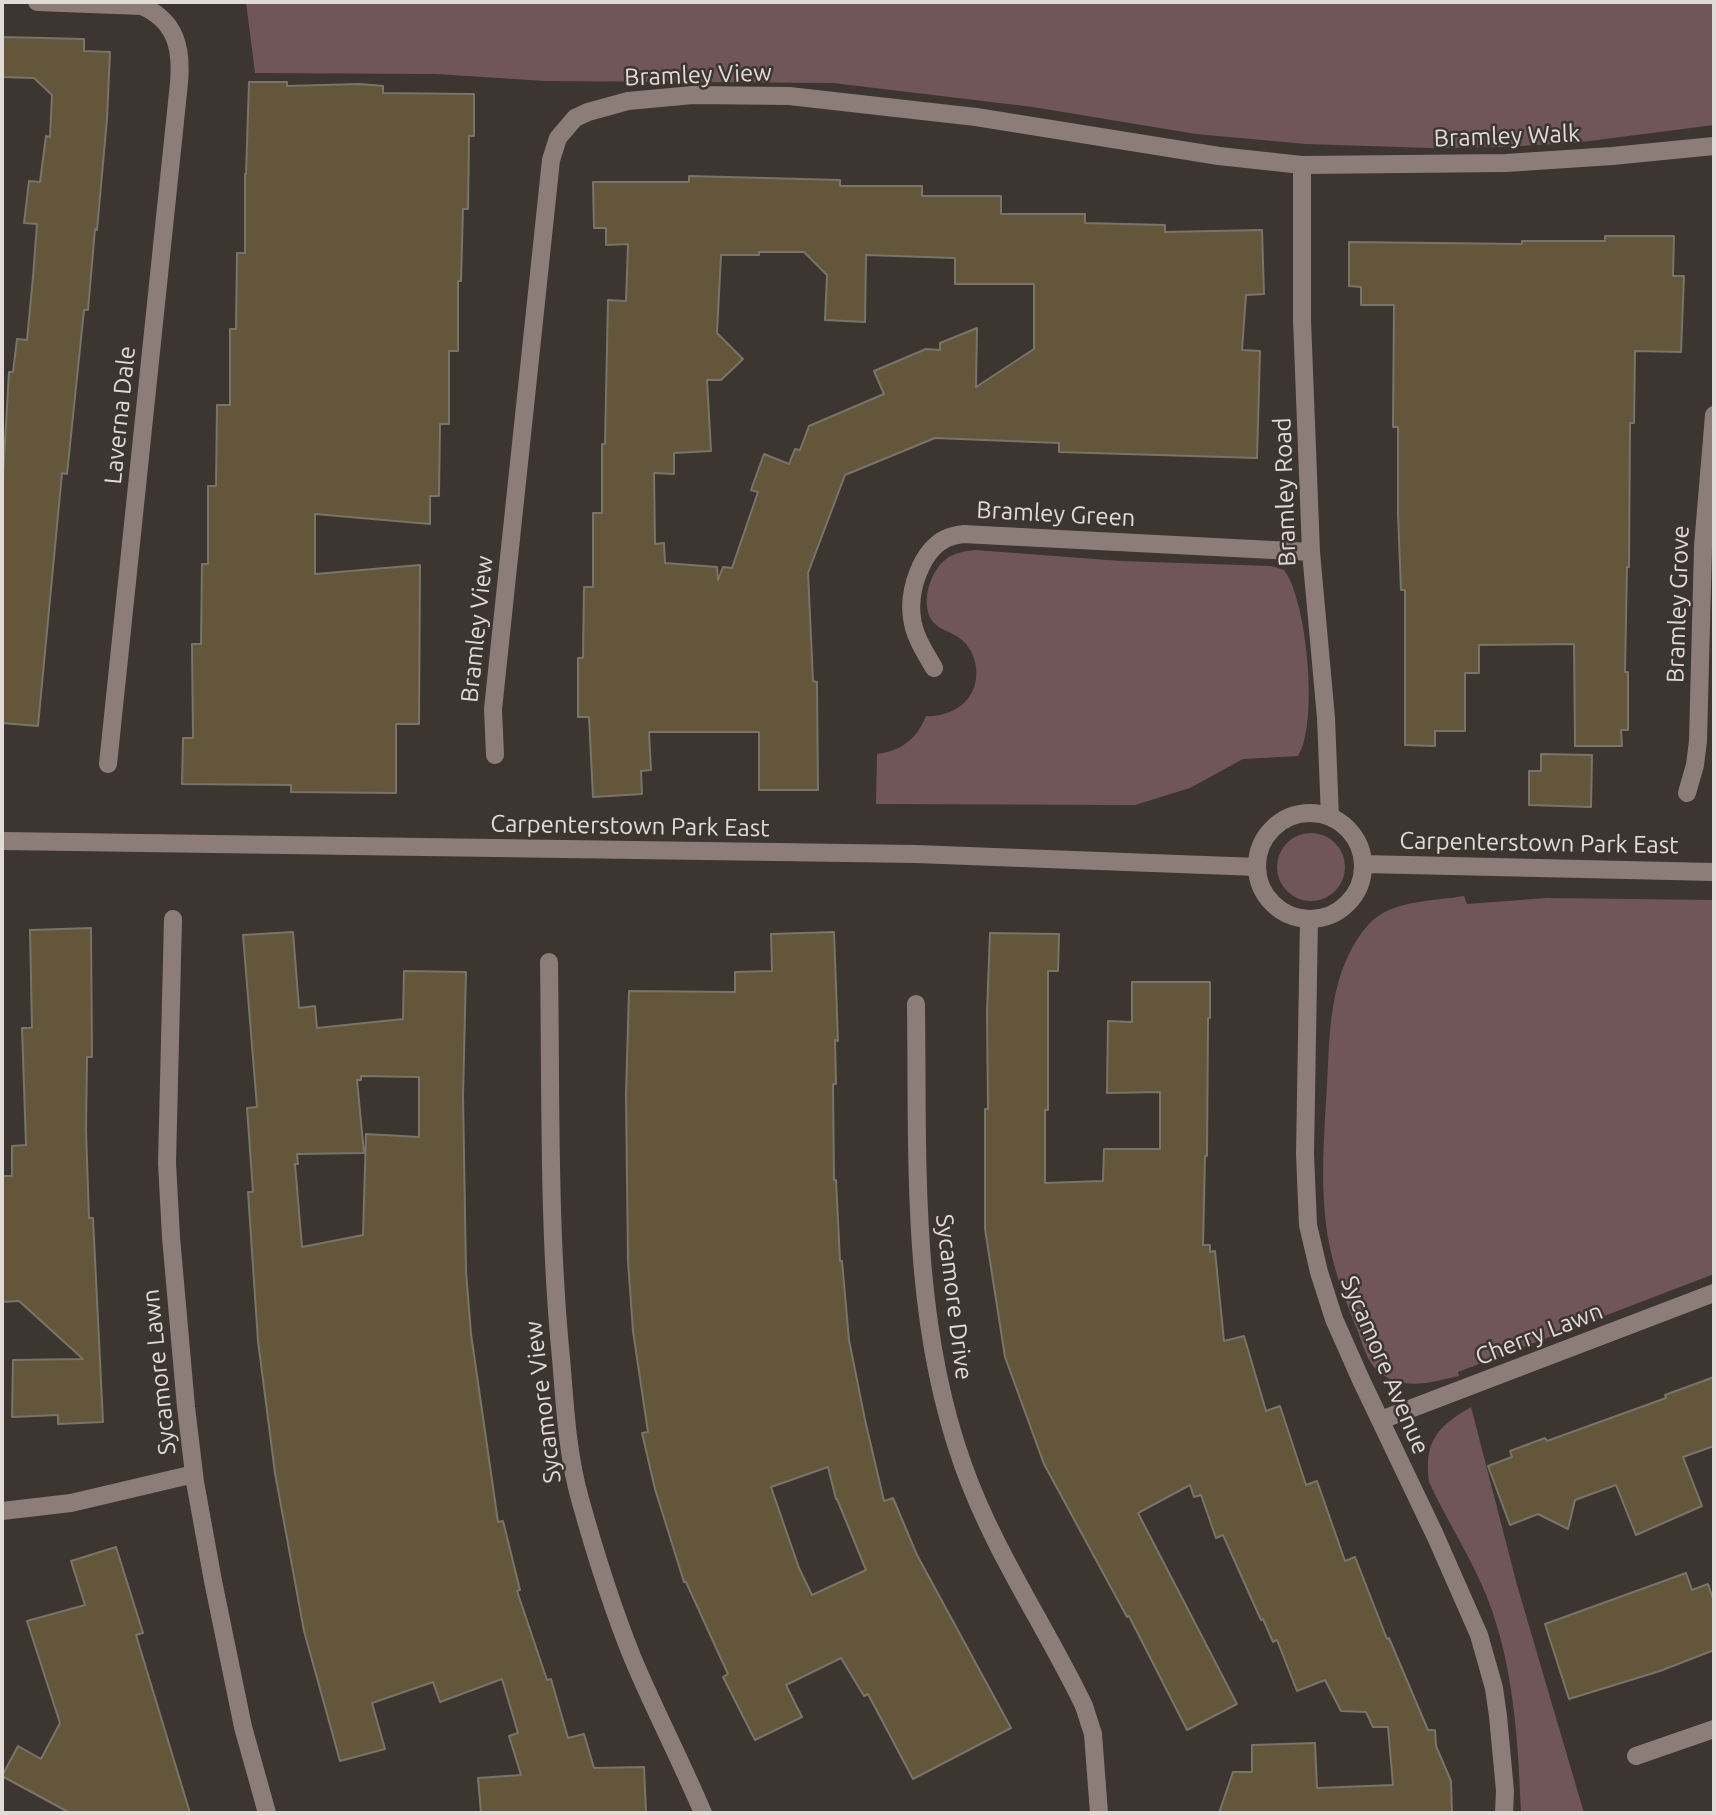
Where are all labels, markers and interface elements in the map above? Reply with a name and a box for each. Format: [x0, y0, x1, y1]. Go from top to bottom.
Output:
street label: Bramley View [624, 58, 772, 92]
street label: Bramley Walk [1433, 119, 1581, 153]
street label: Laverna Dale [98, 344, 142, 486]
street label: Bramley Road [1268, 417, 1302, 567]
street label: Bramley Green [976, 495, 1136, 533]
street label: Bramley Grove [1661, 525, 1695, 683]
street label: Bramley View [455, 554, 499, 704]
street label: Carpenterstown Park East [490, 809, 770, 843]
street label: Carpenterstown Park East [1399, 826, 1679, 860]
street label: Sycamore Drive [930, 1213, 978, 1381]
street label: Sycamore Avenue [1335, 1272, 1435, 1458]
street label: Sycamore Lawn [136, 1288, 182, 1456]
street label: Cherry Lawn [1471, 1296, 1607, 1372]
street label: Sycamore View [519, 1319, 567, 1485]

